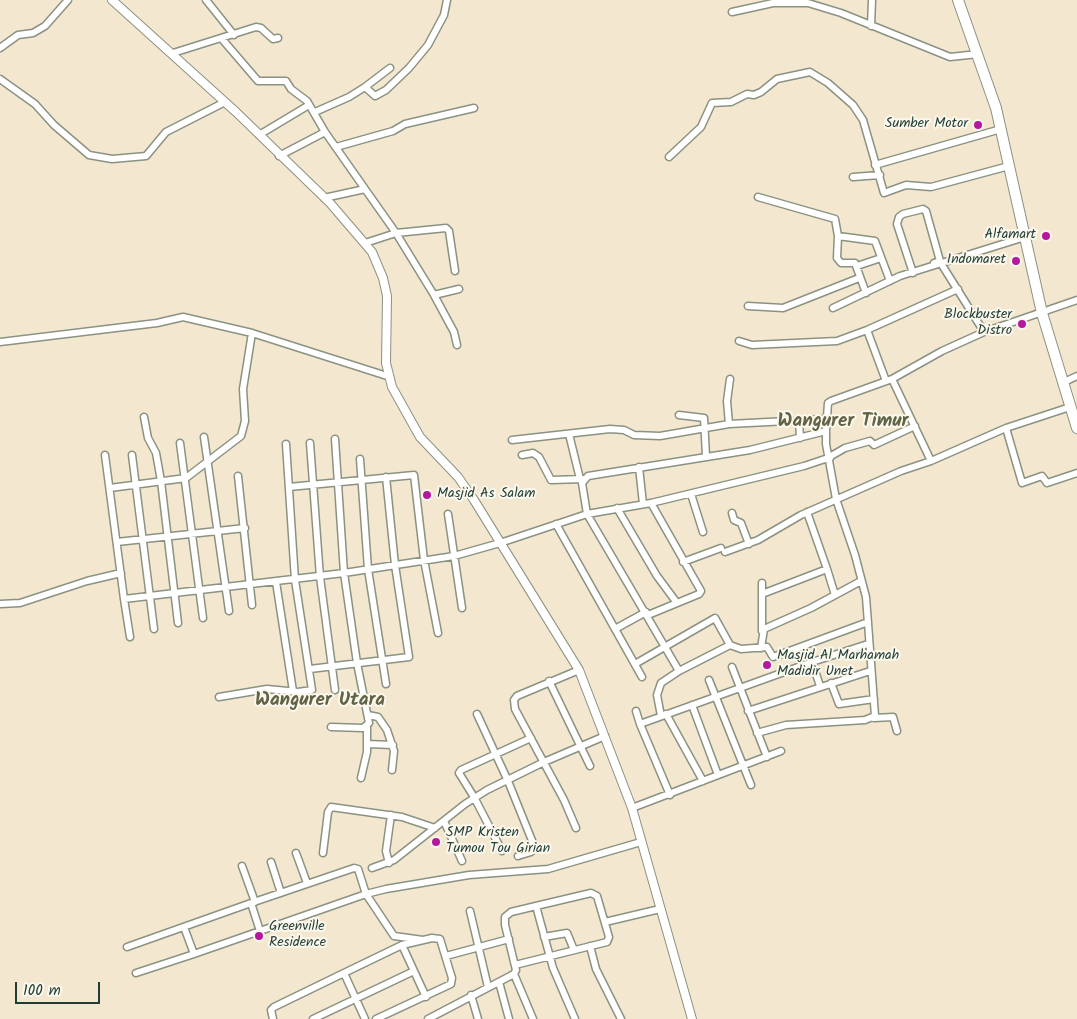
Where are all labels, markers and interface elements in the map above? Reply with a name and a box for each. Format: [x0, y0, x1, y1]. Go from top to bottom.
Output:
place label: Sumber Motor [885, 117, 968, 133]
marker: Sumber Motor [972, 119, 984, 131]
place label: Alfamart [984, 228, 1036, 244]
marker: Alfamart [1040, 230, 1052, 242]
place label: Indomaret [947, 253, 1006, 269]
marker: Indomaret [1010, 255, 1022, 267]
place label: Blockbuster Distro [944, 308, 1012, 341]
marker: Blockbuster Distro [1016, 318, 1028, 330]
district label: Wangurer Timur [778, 412, 908, 434]
place label: Masjid As Salam [437, 487, 535, 503]
marker: Masjid As Salam [421, 489, 433, 501]
place label: Masjid Al Marhamah Madidir Unet [777, 649, 899, 682]
marker: Masjid Al Marhamah Madidir Unet [761, 659, 773, 671]
district label: Wangurer Utara [255, 691, 385, 713]
place label: SMP Kristen Tumou Tou Girian [446, 826, 550, 859]
marker: SMP Kristen Tumou Tou Girian [430, 836, 442, 848]
place label: Greenville Residence [269, 920, 326, 952]
marker: Greenville Residence [253, 930, 265, 942]
scale bar [18, 972, 102, 1004]
text: 100 m [23, 979, 61, 1003]

